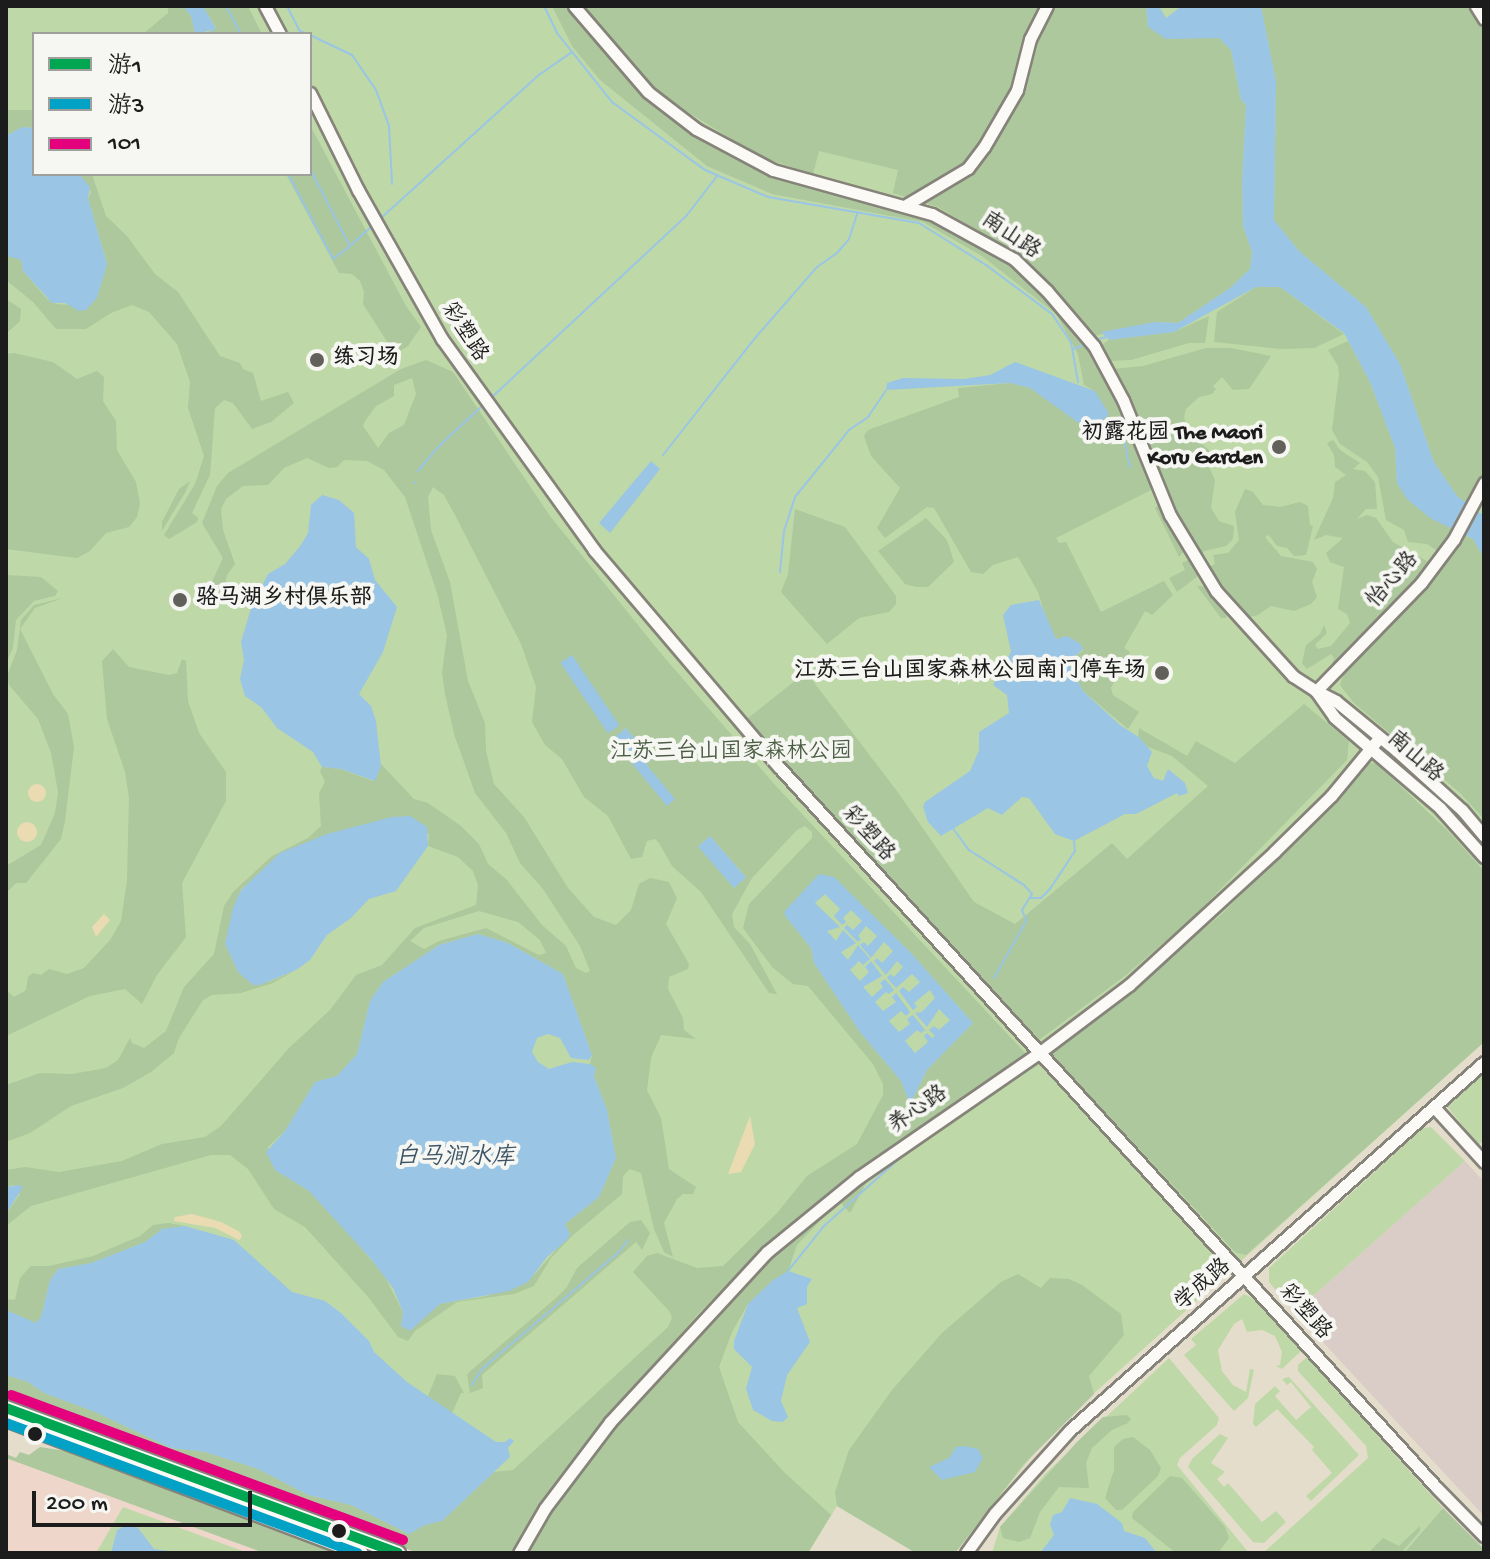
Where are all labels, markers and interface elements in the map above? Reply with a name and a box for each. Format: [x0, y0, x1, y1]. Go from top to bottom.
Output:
legend [32, 32, 312, 176]
text: 游1 [108, 53, 142, 82]
text: 游3 [108, 93, 144, 122]
text: 101 [108, 130, 141, 159]
street label: 南山路 [975, 208, 1045, 266]
street label: 彩塑路 [434, 298, 492, 368]
place label: 练习场 [333, 347, 399, 373]
marker: 练习场 [308, 351, 326, 369]
place label: 初露花园 The Maori Koru Garden [1081, 421, 1263, 472]
marker: 初露花园 The Maori Koru Garden [1270, 438, 1288, 456]
street label: 怡心路 [1362, 547, 1426, 615]
place label: 骆马湖乡村俱乐部 [196, 587, 372, 613]
marker: 骆马湖乡村俱乐部 [171, 591, 189, 609]
place label: 江苏三台山国家森林公园南门停车场 [794, 660, 1146, 686]
marker: 江苏三台山国家森林公园南门停车场 [1153, 664, 1171, 682]
street label: 南山路 [1380, 726, 1448, 790]
park label: 江苏三台山国家森林公园 [610, 741, 852, 767]
street label: 彩塑路 [835, 802, 899, 868]
street label: 养心路 [884, 1081, 954, 1141]
water label: 白马涧水库 [395, 1145, 515, 1173]
street label: 学成路 [1170, 1254, 1238, 1318]
street label: 彩塑路 [1272, 1280, 1336, 1346]
unlabelled marker [27, 1426, 43, 1442]
scale bar [36, 1475, 256, 1525]
text: 200 m [46, 1490, 108, 1519]
unlabelled marker [331, 1523, 347, 1539]

